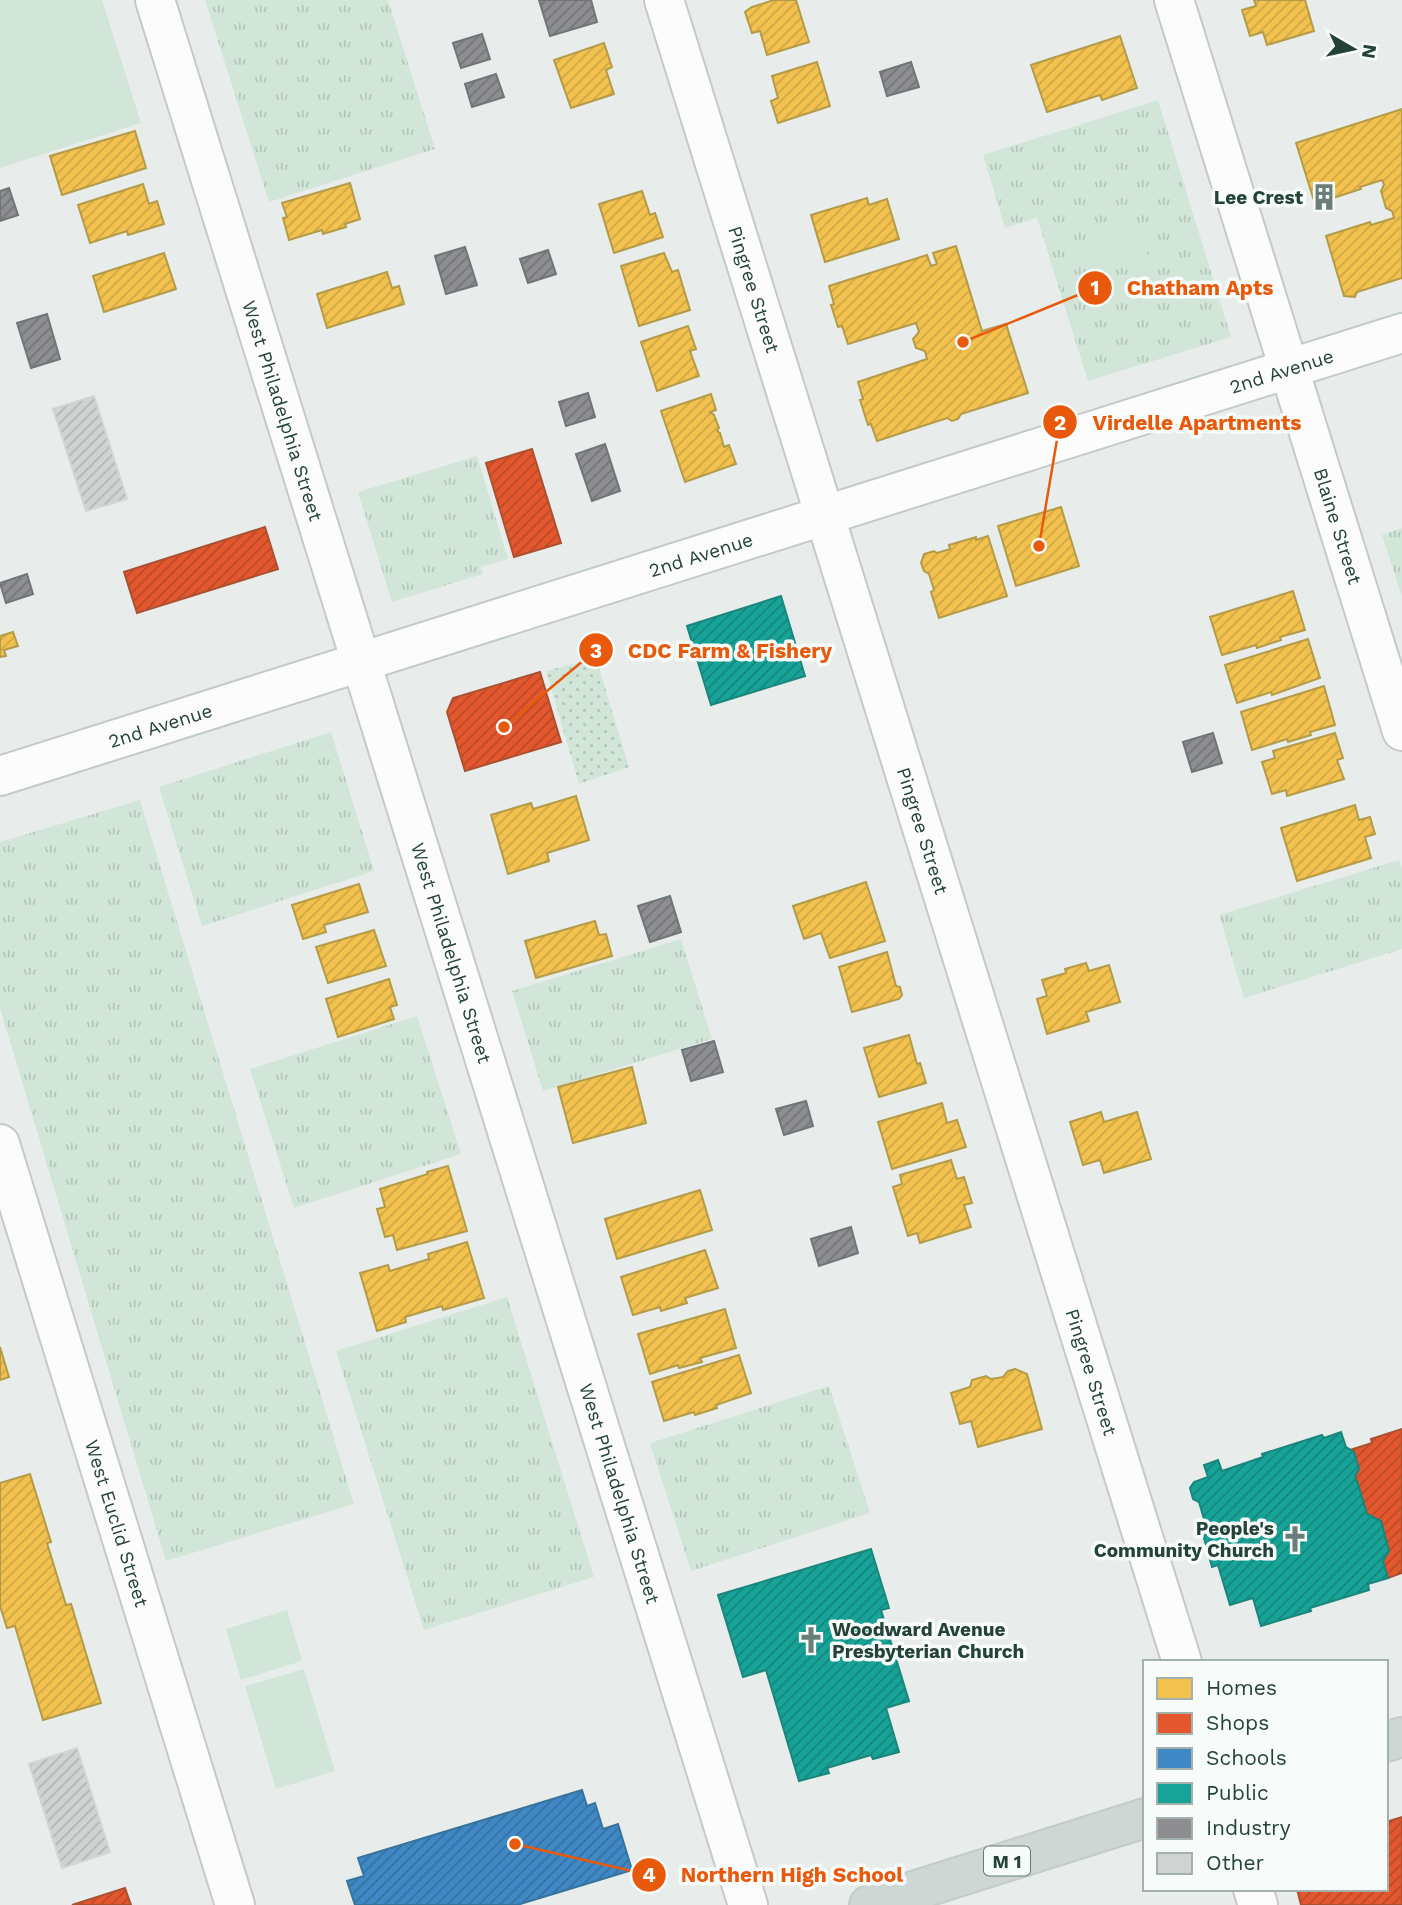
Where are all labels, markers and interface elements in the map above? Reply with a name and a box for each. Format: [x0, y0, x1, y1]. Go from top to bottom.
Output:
north arrow [1318, 14, 1388, 84]
text: N [1357, 43, 1382, 60]
building icon: Lee Crest [1309, 182, 1339, 212]
place label: Lee Crest [1214, 186, 1304, 209]
street label: Pingree Street [724, 223, 785, 356]
callout: Chatham Apts [1078, 267, 1288, 309]
text: 1 [1090, 275, 1100, 300]
text: Chatham Apts [1127, 275, 1273, 300]
street label: West Philadelphia Street [238, 298, 328, 524]
street label: 2nd Avenue [1227, 344, 1336, 398]
callout: Virdelle Apartments [1043, 401, 1315, 443]
text: 2 [1054, 410, 1066, 435]
text: Virdelle Apartments [1093, 410, 1301, 435]
street label: Blaine Street [1309, 465, 1367, 587]
street label: 2nd Avenue [646, 527, 756, 582]
callout: CDC Farm & Fishery [579, 629, 846, 671]
text: 3 [590, 638, 602, 663]
text: CDC Farm & Fishery [628, 638, 832, 663]
street label: 2nd Avenue [105, 698, 215, 753]
street label: Pingree Street [892, 764, 953, 897]
street label: West Philadelphia Street [407, 840, 497, 1066]
street label: Pingree Street [1061, 1306, 1122, 1438]
street label: West Philadelphia Street [575, 1380, 665, 1606]
street label: West Euclid Street [81, 1437, 154, 1610]
place label: People's Community Church [1094, 1517, 1274, 1562]
church icon: People's Community Church [1280, 1524, 1310, 1554]
place label: Woodward Avenue Presbyterian Church [832, 1618, 1024, 1663]
church icon: Woodward Avenue Presbyterian Church [796, 1625, 826, 1655]
legend [1143, 1660, 1388, 1891]
text: Homes [1206, 1675, 1277, 1700]
text: Shops [1206, 1710, 1269, 1735]
text: Schools [1206, 1745, 1287, 1770]
text: Public [1206, 1780, 1269, 1805]
text: Industry [1206, 1815, 1291, 1840]
road number: M 1 [984, 1846, 1030, 1875]
text: Other [1206, 1850, 1265, 1875]
callout: Northern High School [631, 1854, 917, 1896]
text: 4 [642, 1862, 656, 1887]
text: Northern High School [681, 1862, 903, 1887]

